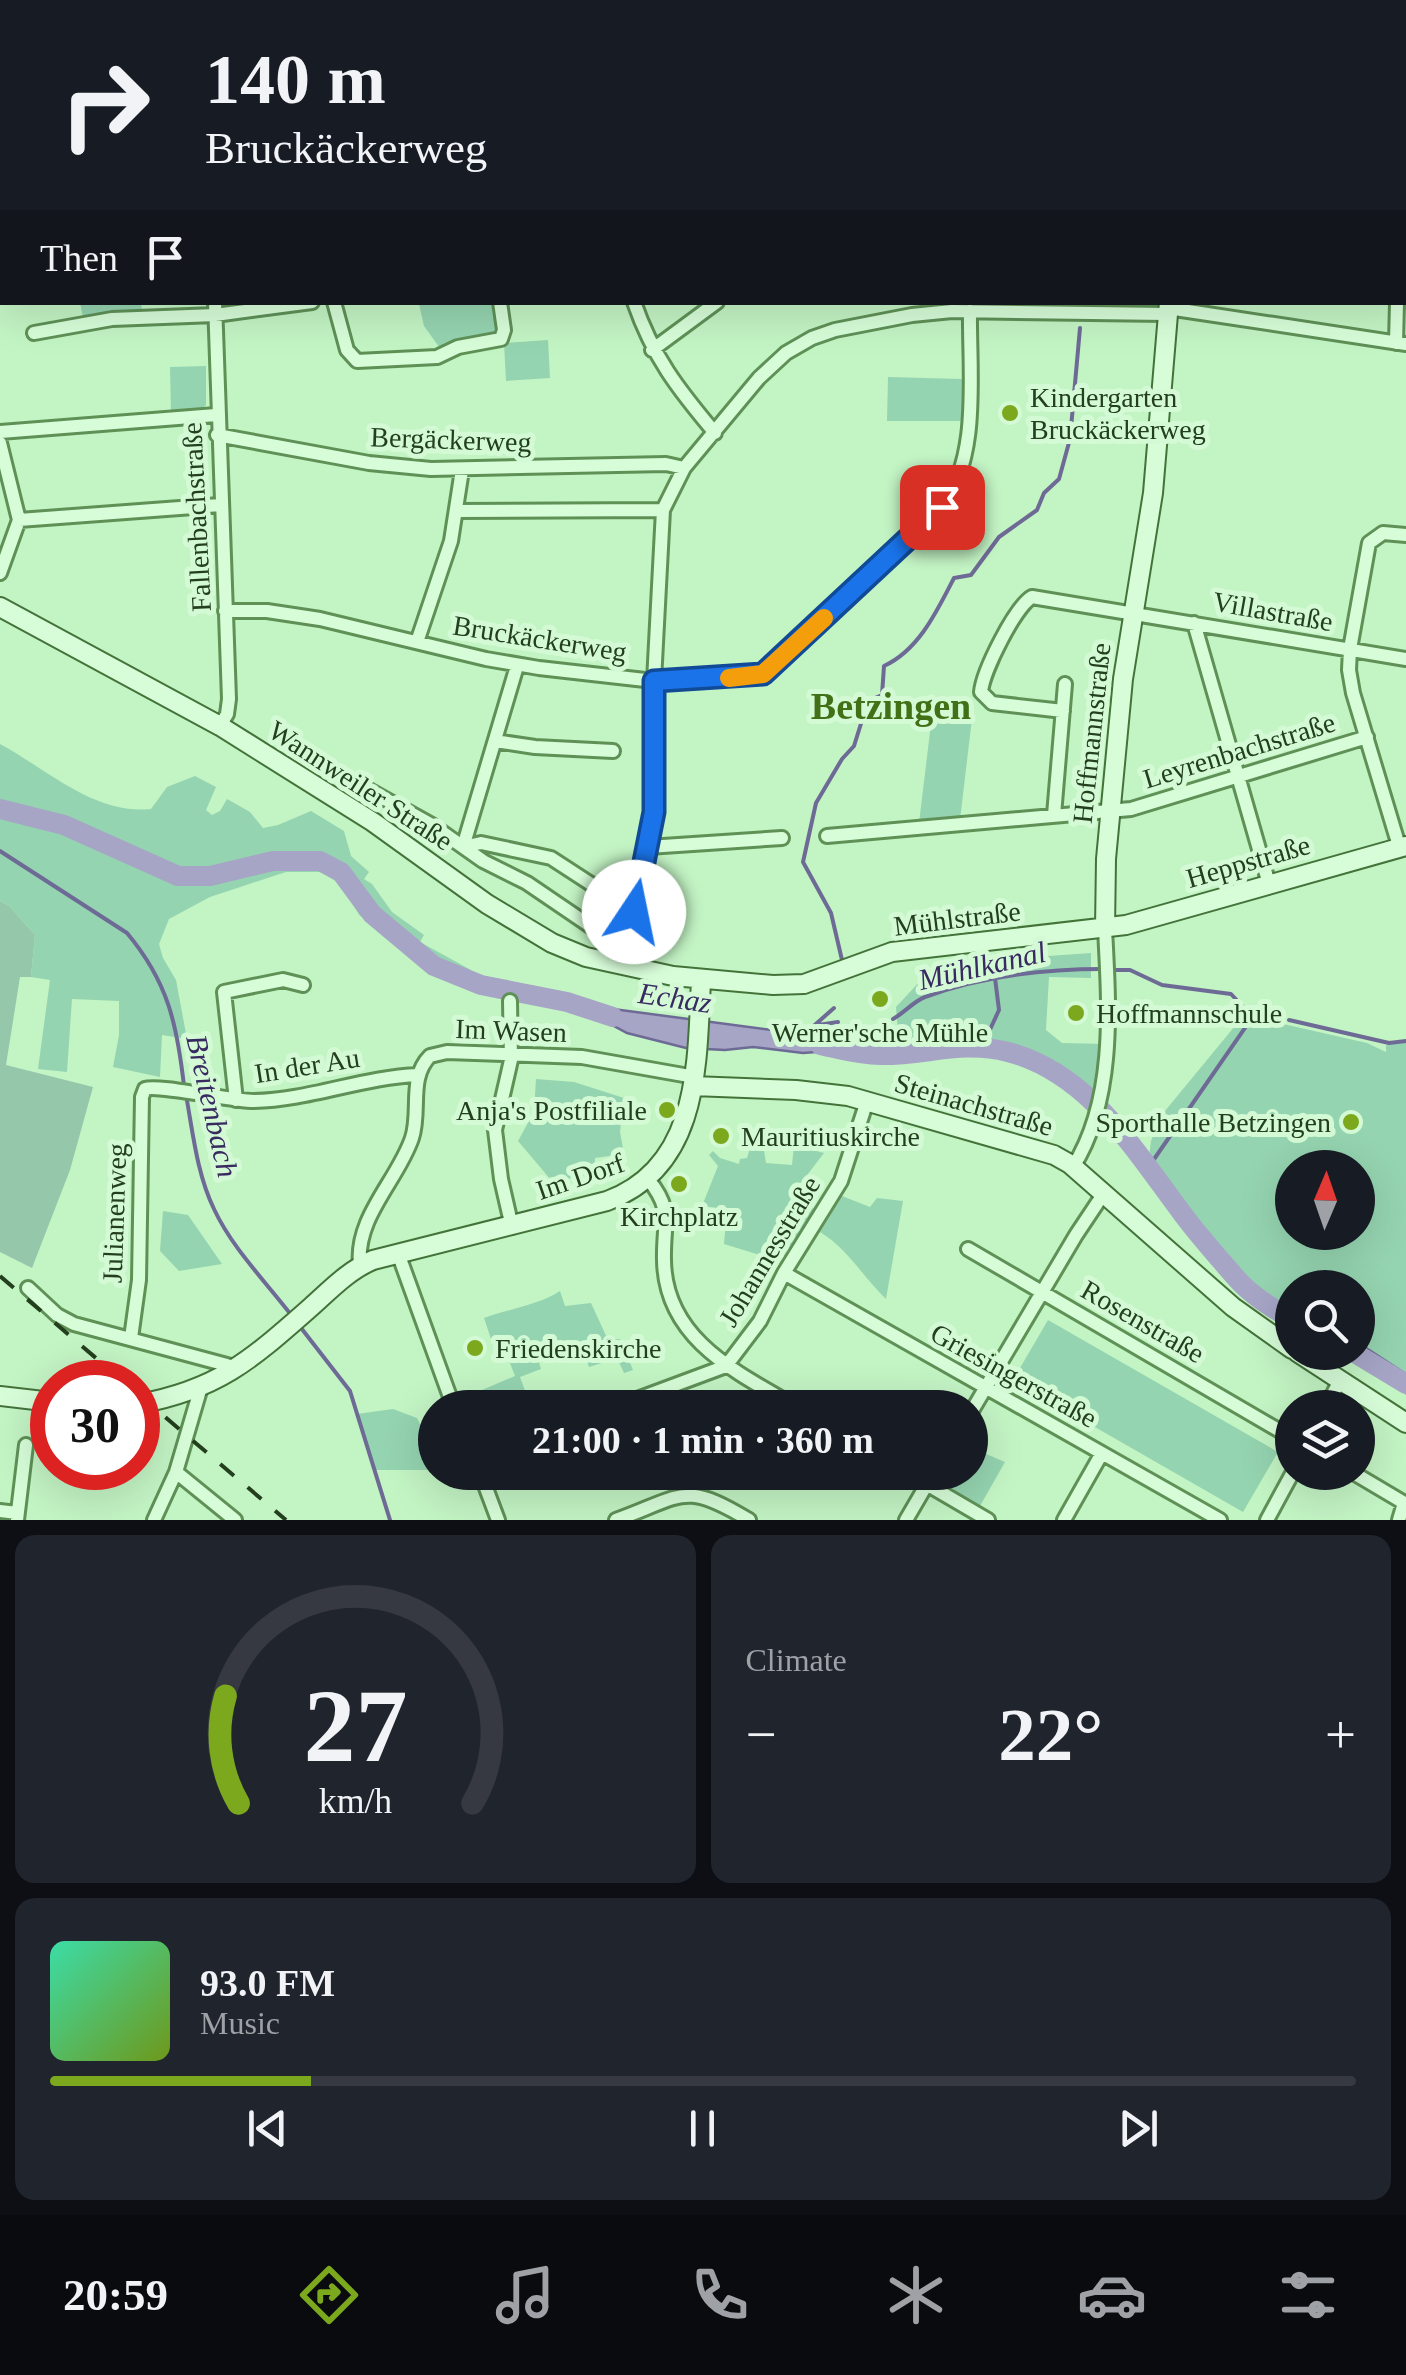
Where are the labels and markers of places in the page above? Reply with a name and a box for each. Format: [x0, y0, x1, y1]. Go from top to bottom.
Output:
place label: Kindergarten Bruckäckerweg [1030, 382, 1206, 445]
marker: Kindergarten Bruckäckerweg [999, 402, 1021, 424]
pin [900, 465, 985, 550]
marker: Werner'sche Mühle [869, 988, 891, 1010]
place label: Hoffmannschule [1096, 998, 1282, 1029]
marker: Hoffmannschule [1065, 1002, 1087, 1024]
place label: Werner'sche Mühle [772, 1017, 988, 1048]
place label: Anja's Postfiliale [456, 1095, 647, 1126]
marker: Anja's Postfiliale [656, 1099, 678, 1121]
place label: Sporthalle Betzingen [1095, 1107, 1331, 1138]
marker: Sporthalle Betzingen [1340, 1111, 1362, 1133]
place label: Mauritiuskirche [741, 1121, 920, 1152]
marker: Mauritiuskirche [710, 1125, 732, 1147]
marker: Kirchplatz [668, 1173, 690, 1195]
place label: Kirchplatz [620, 1201, 738, 1232]
place label: Friedenskirche [495, 1333, 661, 1364]
marker: Friedenskirche [464, 1337, 486, 1359]

